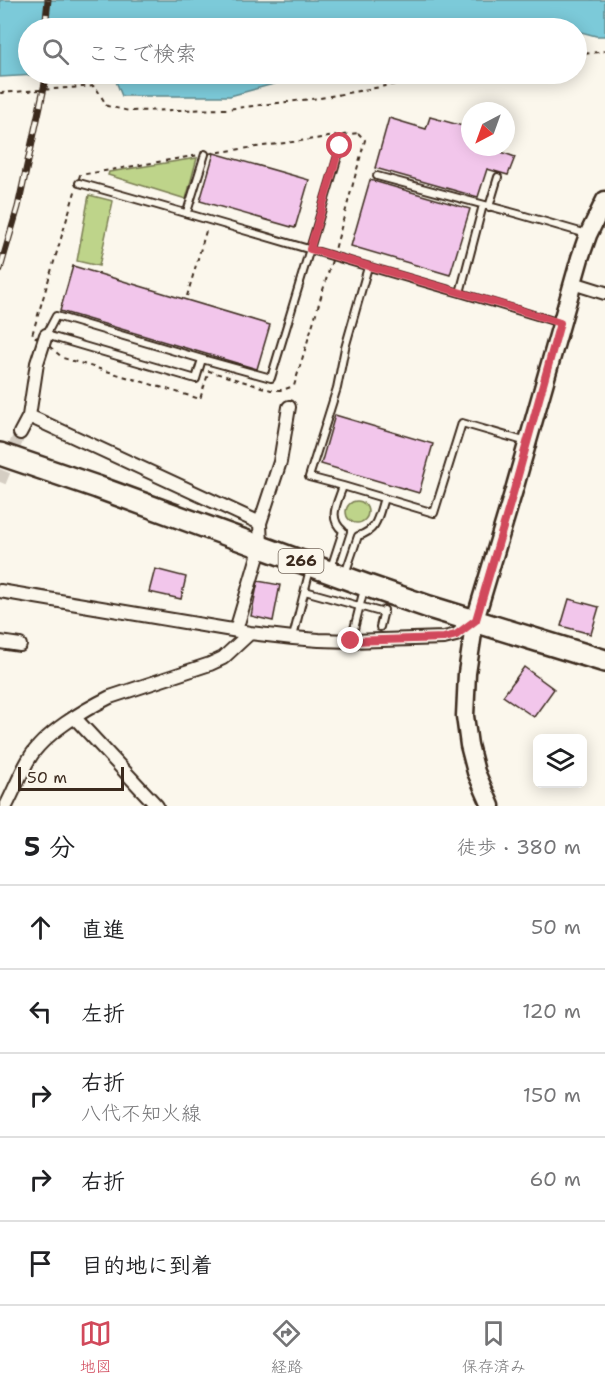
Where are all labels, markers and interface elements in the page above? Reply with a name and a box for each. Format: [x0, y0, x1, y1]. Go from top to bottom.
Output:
search box [18, 18, 587, 84]
icon: search [39, 35, 72, 68]
text: ここで検索 [87, 39, 197, 68]
north arrow [461, 102, 515, 156]
route start [326, 132, 352, 158]
road number: 266 [278, 549, 324, 573]
route end [337, 627, 363, 653]
map controls [533, 734, 587, 788]
button: layers [533, 734, 587, 788]
scale bar [18, 764, 124, 792]
text: 50 m [27, 767, 67, 788]
text: 5 分 [24, 829, 75, 864]
text: 徒歩 · 380 m [457, 834, 581, 860]
icon: ahead [24, 911, 57, 944]
text: 50 m [531, 914, 581, 940]
text: 直進 [81, 915, 125, 944]
icon: left [24, 995, 57, 1028]
text: 120 m [522, 998, 581, 1024]
text: 左折 [81, 999, 125, 1028]
text: 右折 [81, 1068, 125, 1097]
icon: right [24, 1079, 57, 1112]
text: 150 m [523, 1082, 581, 1108]
text: 八代不知火線 [81, 1100, 201, 1126]
icon: right [24, 1163, 57, 1196]
text: 60 m [529, 1166, 581, 1192]
text: 右折 [81, 1167, 125, 1196]
icon: arrive [24, 1247, 57, 1280]
text: 目的地に到着 [81, 1251, 213, 1280]
tab: 地図 [79, 1317, 112, 1377]
tab: 経路 [270, 1317, 303, 1377]
tab: 保存済み [462, 1317, 526, 1377]

